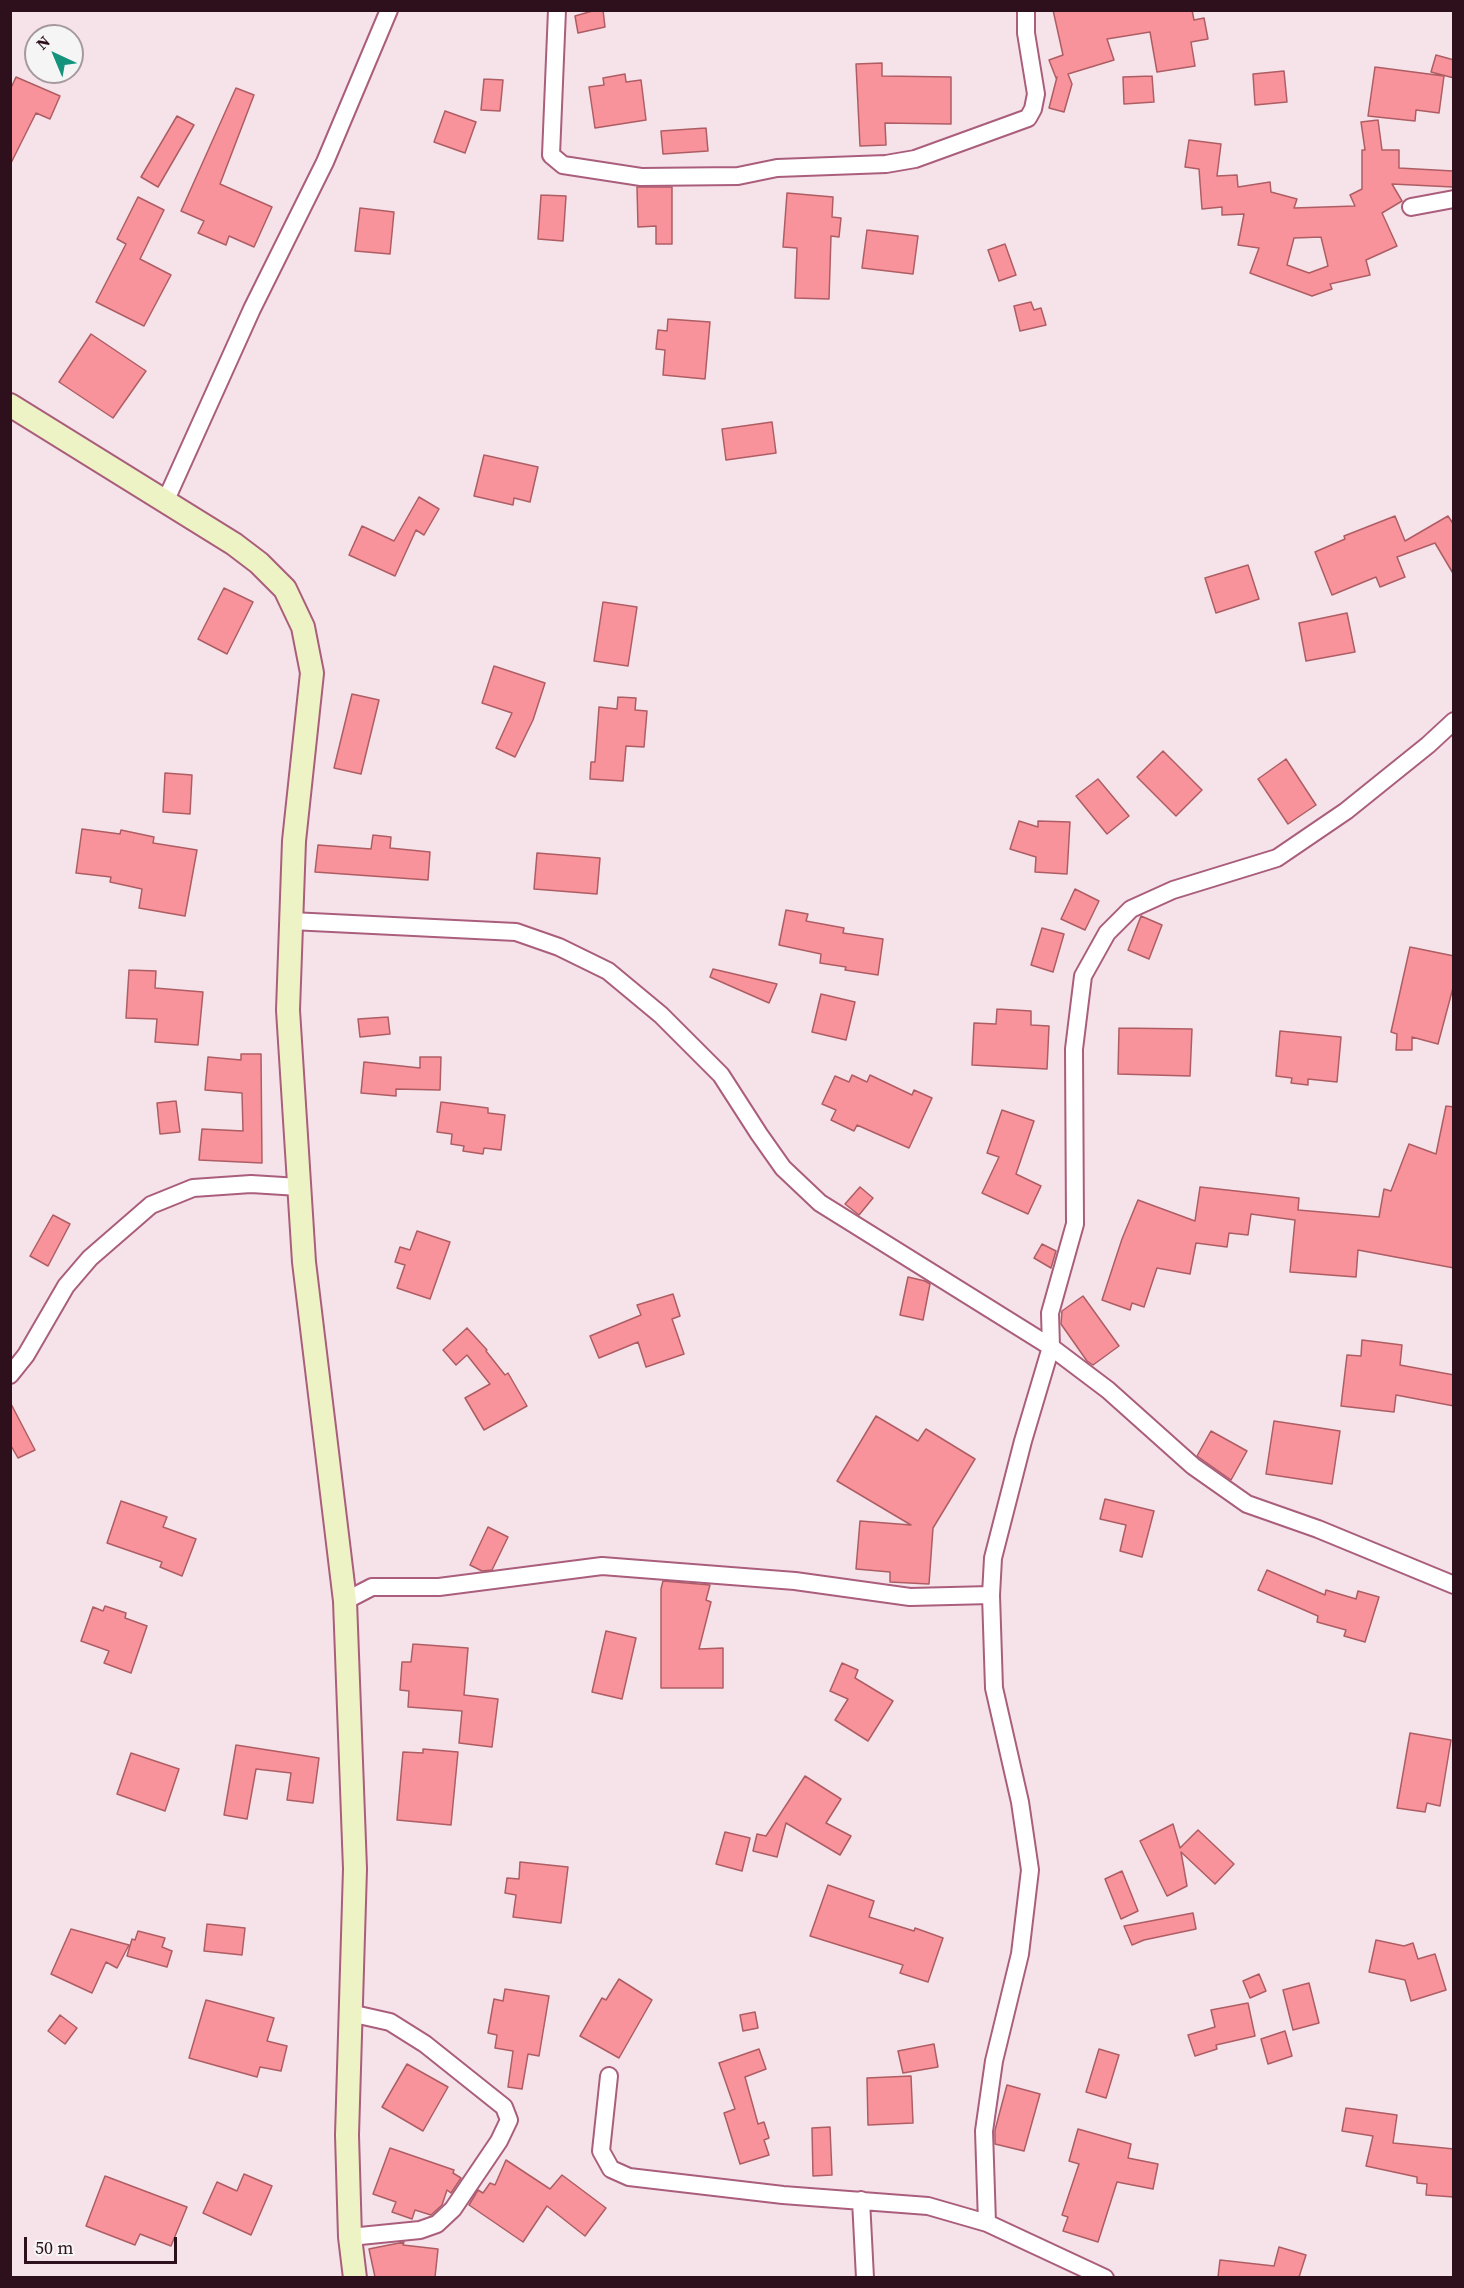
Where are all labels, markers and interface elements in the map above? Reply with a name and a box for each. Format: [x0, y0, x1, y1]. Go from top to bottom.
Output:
north arrow [24, 24, 84, 84]
text: N [31, 31, 55, 54]
scale bar [27, 2225, 180, 2263]
text: 50 m [35, 2235, 73, 2260]

